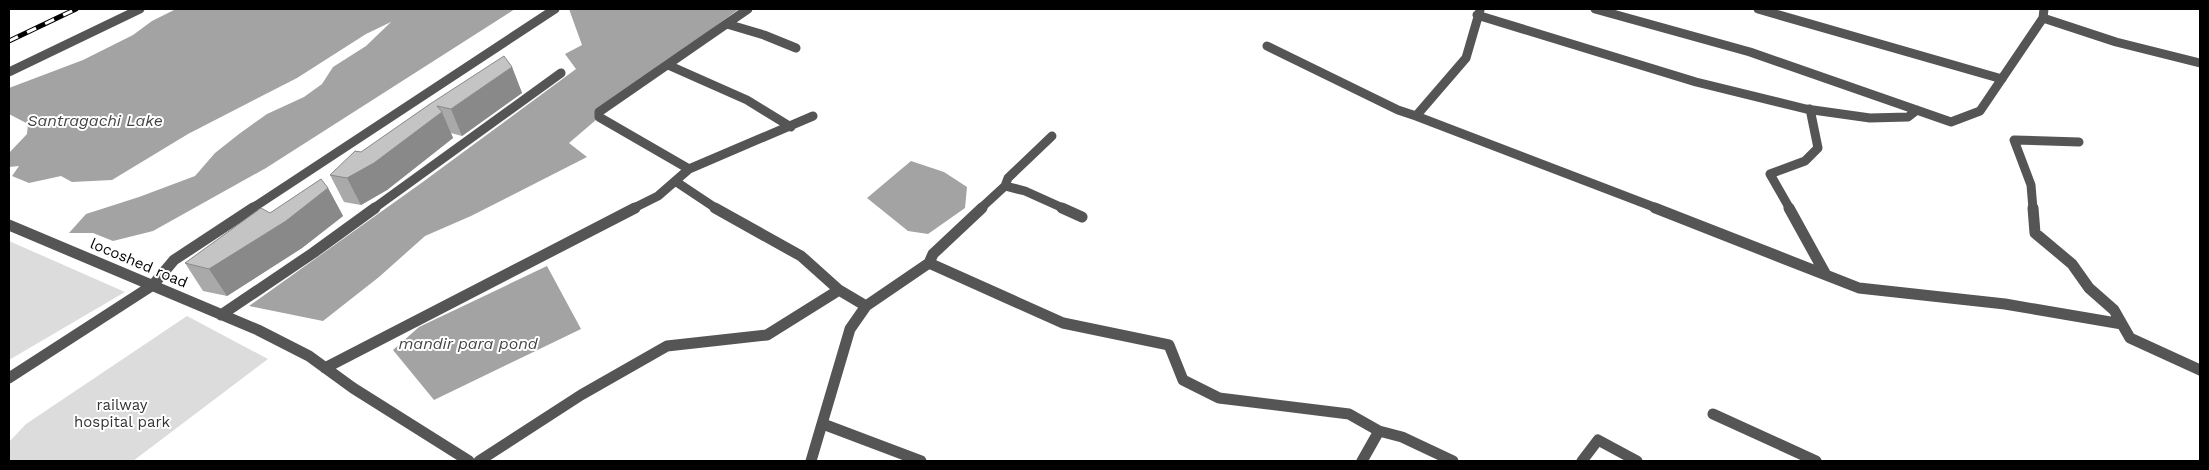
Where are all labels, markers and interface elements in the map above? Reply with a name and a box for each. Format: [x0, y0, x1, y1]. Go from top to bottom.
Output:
water label: Santragachi Lake [27, 111, 163, 130]
street label: locoshed road [88, 234, 190, 292]
water label: mandir para pond [398, 334, 539, 353]
park label: railway hospital park [74, 396, 171, 431]

